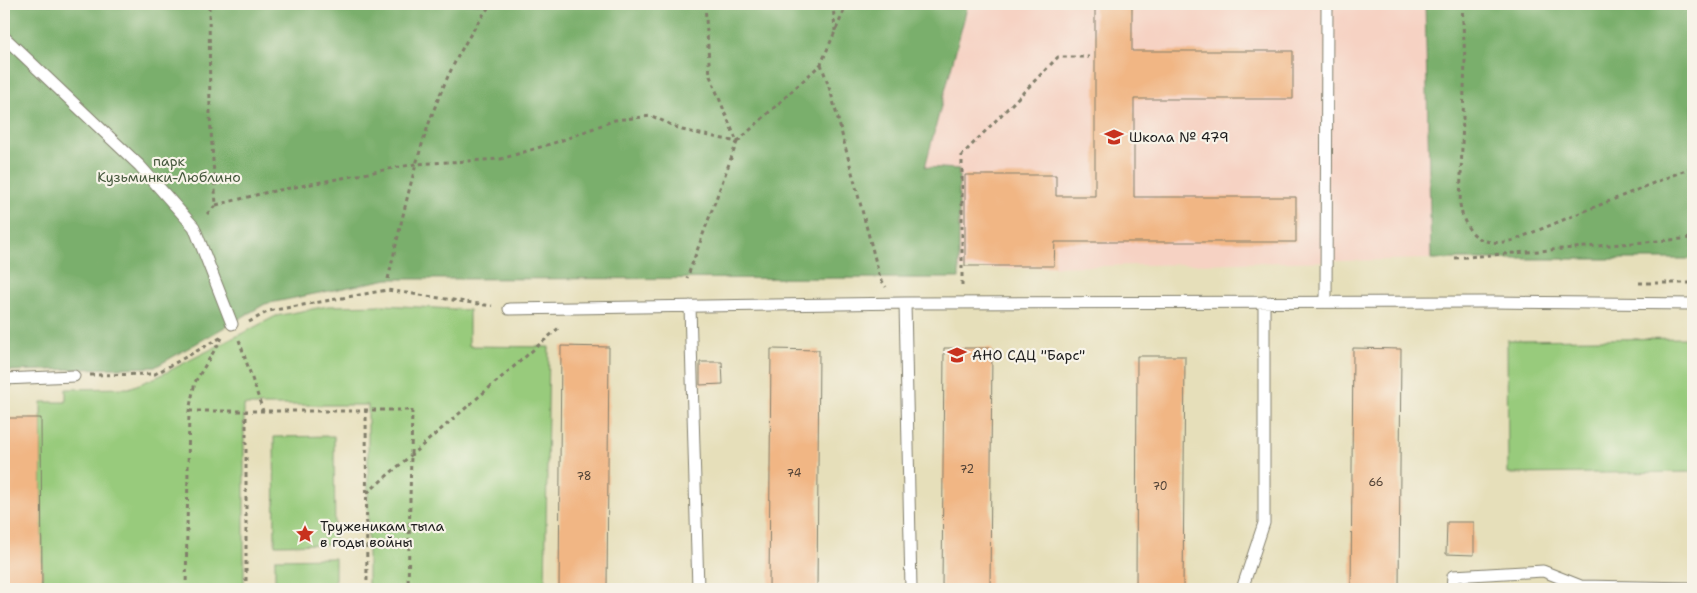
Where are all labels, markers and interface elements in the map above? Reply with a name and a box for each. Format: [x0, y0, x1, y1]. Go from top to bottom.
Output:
school or university icon: Школа № 479 [1103, 126, 1125, 148]
place label: Школа № 479 [1129, 128, 1229, 146]
park label: парк Кузьминки-Люблино [97, 152, 241, 186]
school or university icon: АНО СДЦ "Барс" [946, 344, 968, 366]
place label: АНО СДЦ "Барс" [972, 346, 1085, 364]
house number: 72 [960, 462, 974, 477]
house number: 74 [787, 466, 802, 481]
house number: 78 [577, 469, 591, 484]
house number: 66 [1368, 475, 1384, 490]
house number: 70 [1152, 479, 1168, 494]
place label: Труженикам тыла в годы войны [320, 517, 445, 551]
place icon: Труженикам тыла в годы войны [294, 523, 316, 545]

